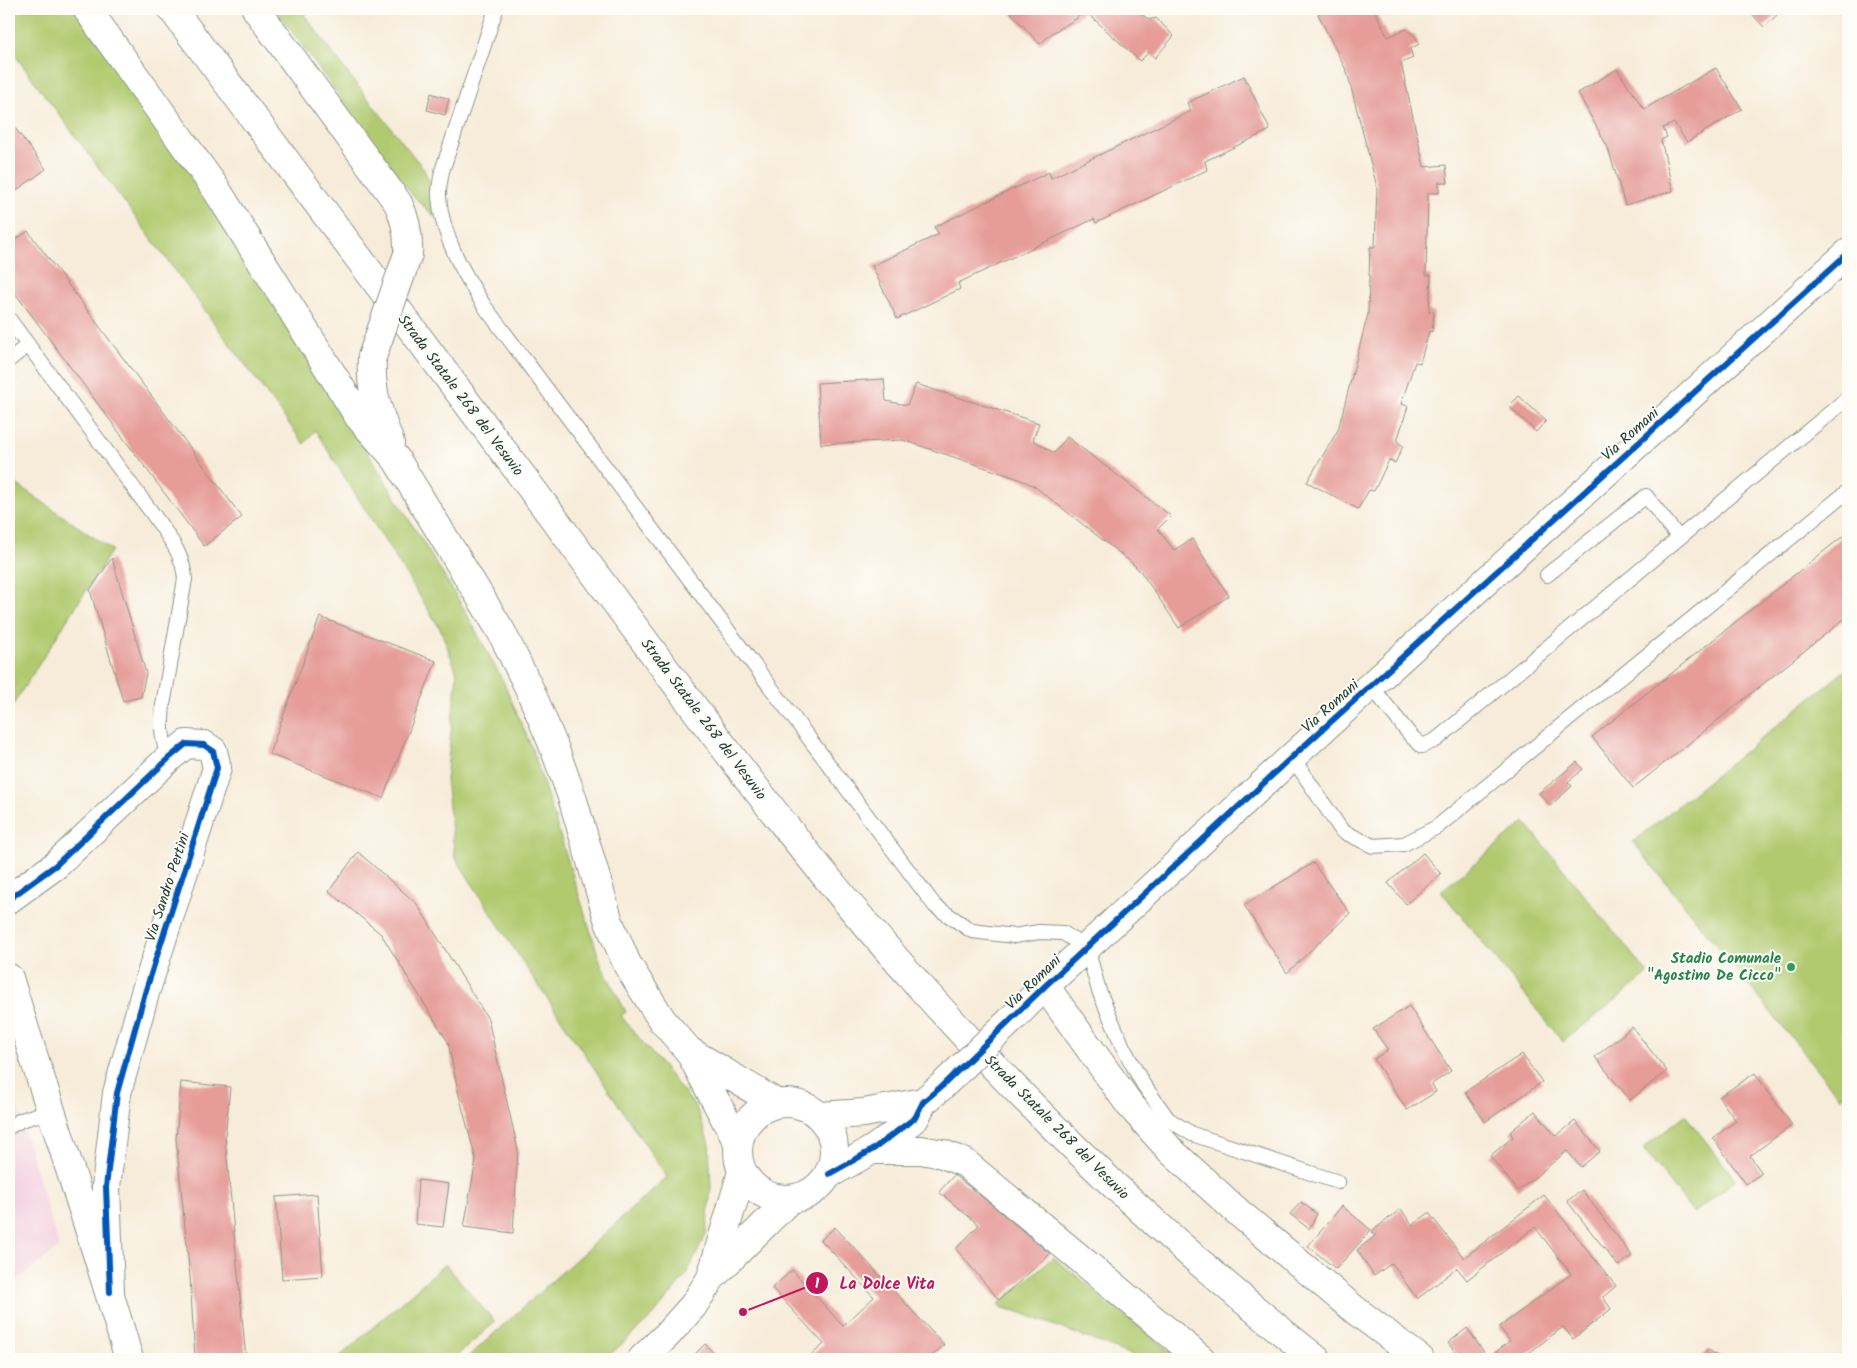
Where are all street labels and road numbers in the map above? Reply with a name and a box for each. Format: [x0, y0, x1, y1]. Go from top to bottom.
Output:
street label: Strada Statale 268 del Vesuvio [391, 310, 529, 482]
street label: Via Romani [1596, 401, 1666, 467]
street label: Strada Statale 268 del Vesuvio [634, 634, 772, 806]
street label: Via Romani [1296, 673, 1366, 739]
street label: Via Sandro Pertini [139, 828, 197, 945]
street label: Via Romani [1000, 949, 1068, 1016]
street label: Strada Statale 268 del Vesuvio [978, 1049, 1135, 1206]

